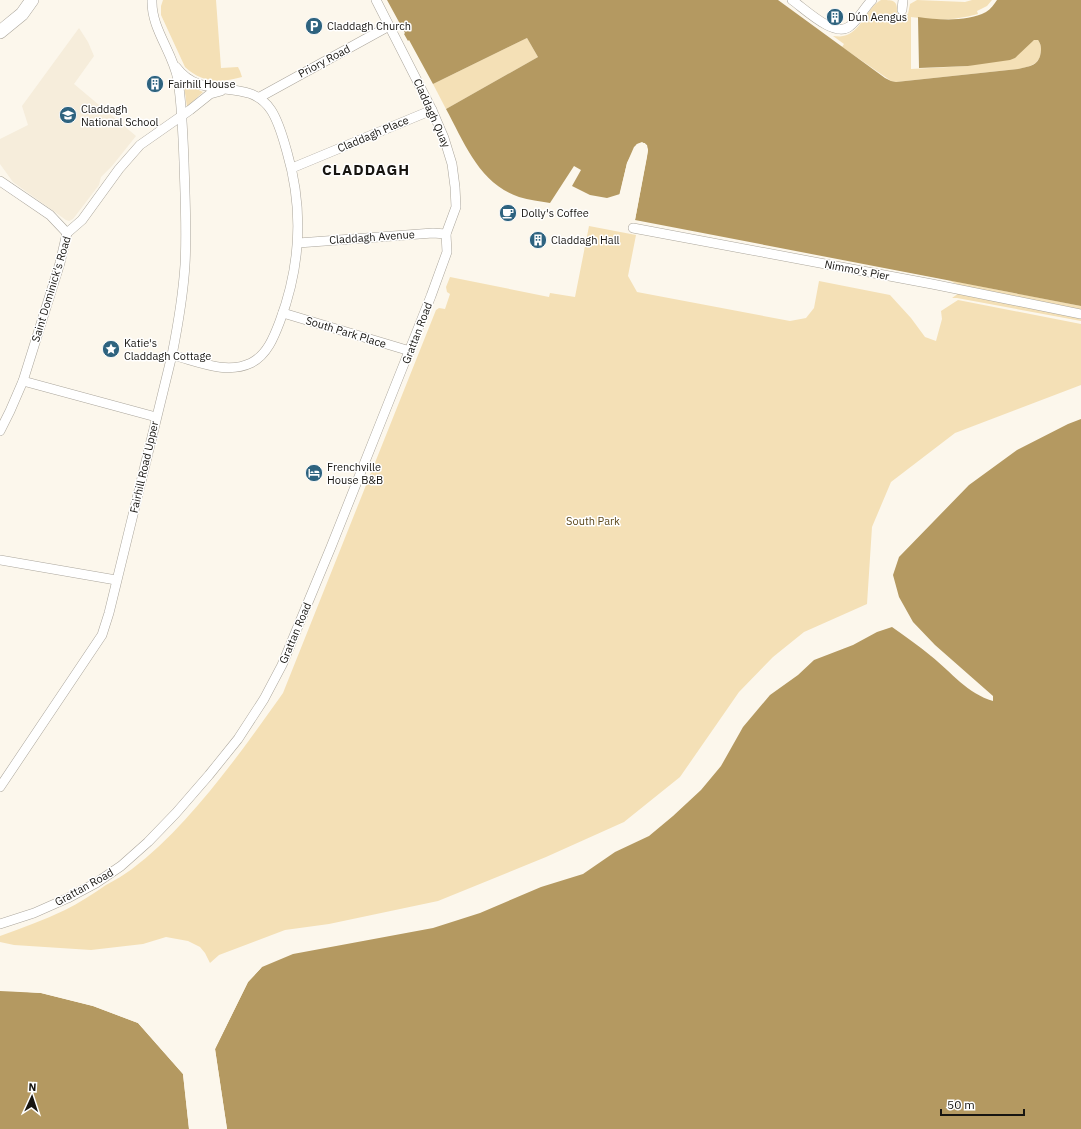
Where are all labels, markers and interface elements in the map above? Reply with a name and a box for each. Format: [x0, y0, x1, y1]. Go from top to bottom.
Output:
building icon: Dún Aengus [825, 7, 845, 27]
place label: Dún Aengus [848, 10, 907, 24]
parking icon: Claddagh Church [304, 16, 324, 36]
place label: Claddagh Church [327, 19, 411, 33]
street label: Priory Road [296, 41, 352, 81]
building icon: Fairhill House [145, 74, 165, 94]
street label: Claddagh Quay [410, 76, 454, 150]
place label: Fairhill House [168, 77, 235, 91]
place label: Claddagh National School [81, 102, 159, 129]
school or university icon: Claddagh National School [58, 105, 78, 125]
street label: Claddagh Place [335, 113, 411, 155]
district label: CLADDAGH [322, 160, 410, 179]
cafe icon: Dolly's Coffee [498, 203, 518, 223]
place label: Dolly's Coffee [521, 206, 589, 220]
street label: Claddagh Avenue [329, 227, 415, 247]
building icon: Claddagh Hall [528, 230, 548, 250]
place label: Claddagh Hall [551, 233, 620, 247]
street label: Saint Dominick's Road [28, 234, 74, 344]
street label: Nimmo's Pier [823, 257, 891, 283]
street label: Grattan Road [399, 300, 435, 366]
street label: South Park Place [304, 313, 388, 351]
place label: Katie's Claddagh Cottage [124, 336, 211, 363]
place icon: Katie's Claddagh Cottage [101, 339, 121, 359]
street label: Fairhill Road Upper [127, 420, 161, 514]
place label: Frenchville House B&B [327, 460, 383, 487]
hotel icon: Frenchville House B&B [304, 463, 324, 483]
park label: South Park [566, 514, 620, 528]
street label: Grattan Road [276, 600, 314, 666]
street label: Grattan Road [52, 865, 116, 909]
north arrow [12, 1077, 52, 1117]
text: N [28, 1080, 37, 1094]
scale bar [941, 1091, 1024, 1117]
text: 50 m [947, 1097, 975, 1112]

